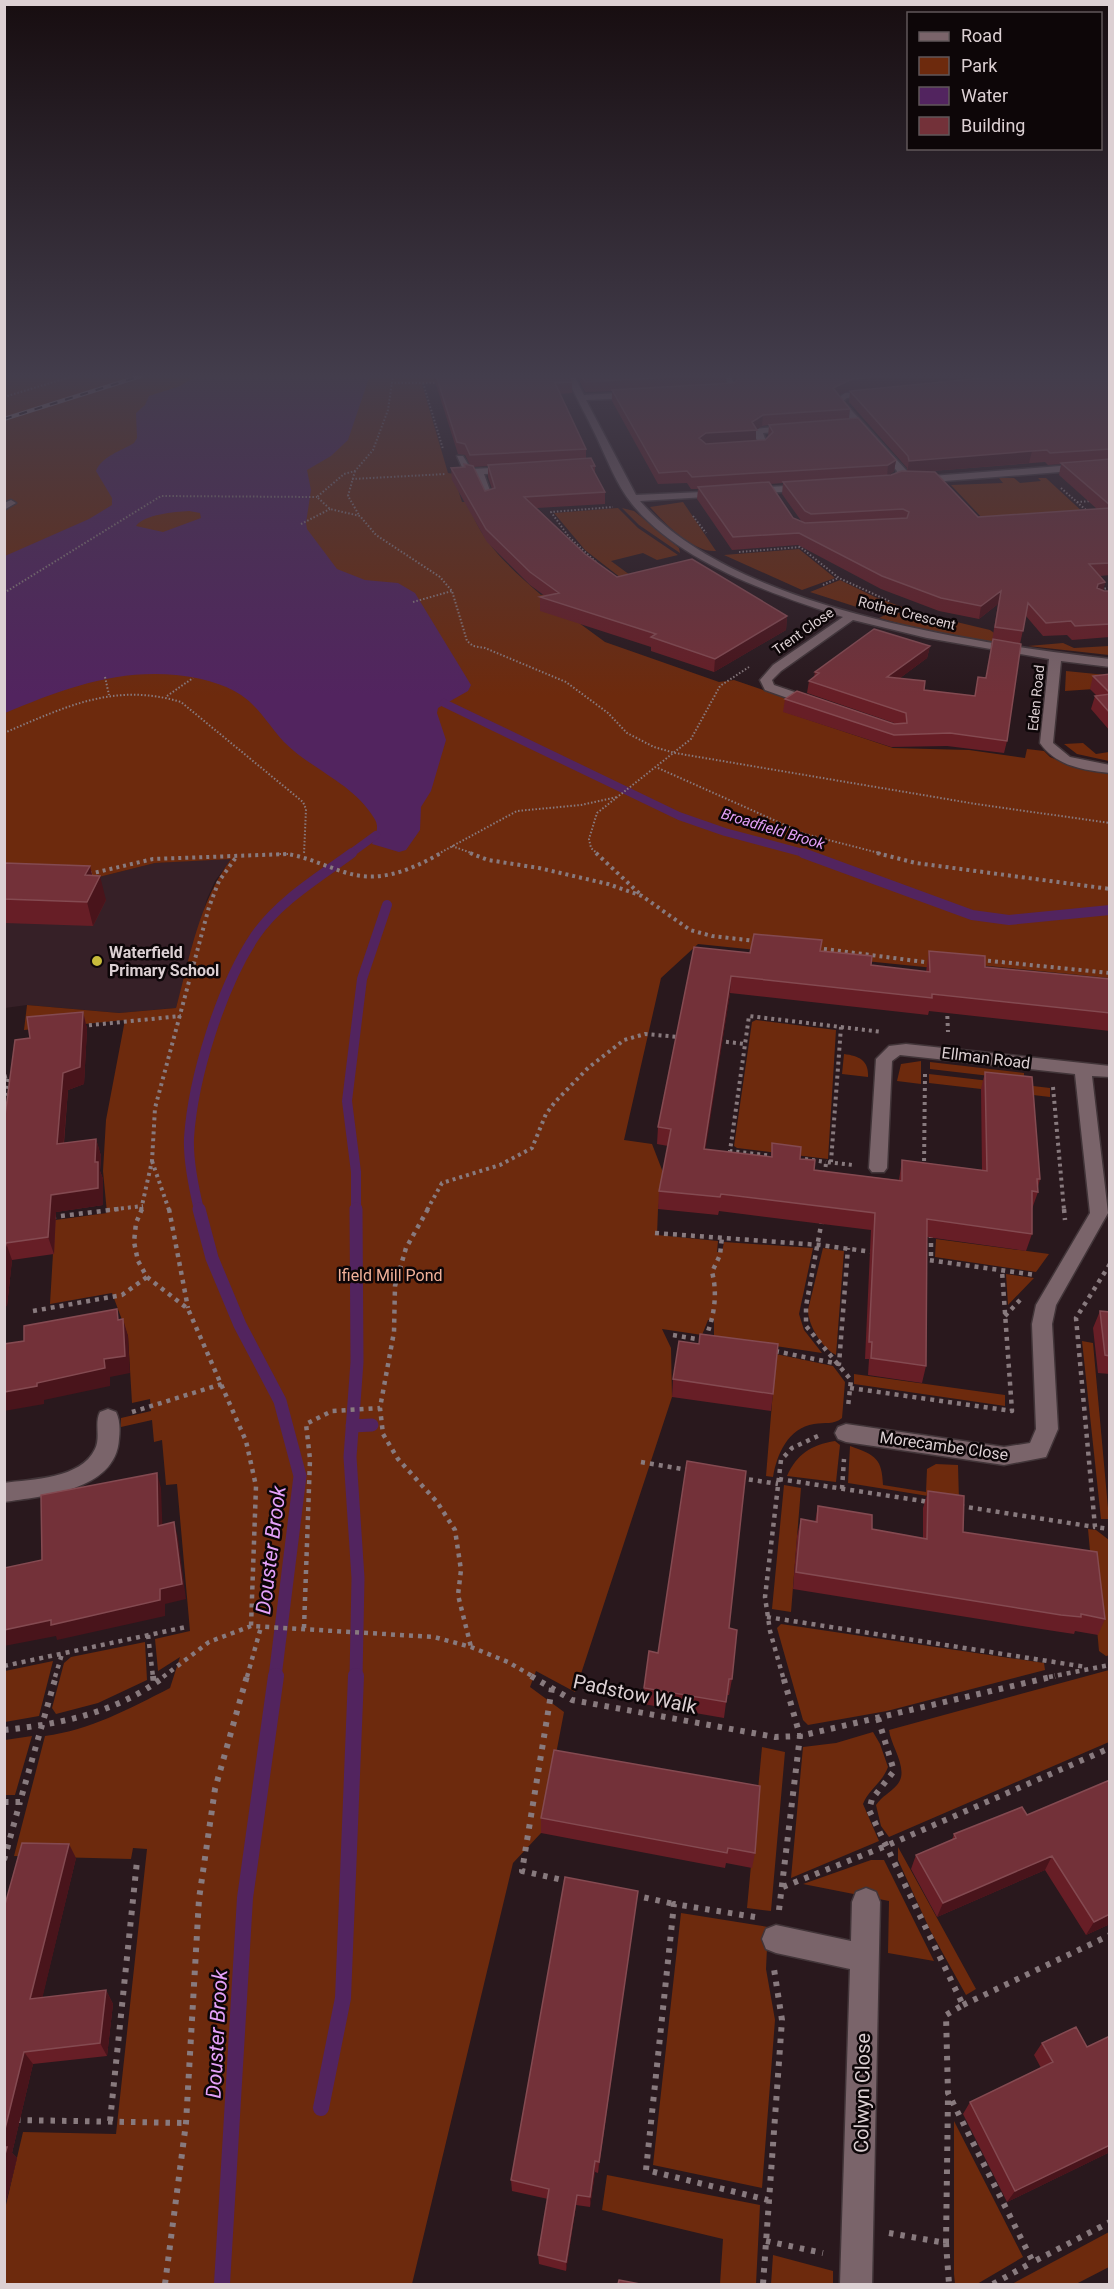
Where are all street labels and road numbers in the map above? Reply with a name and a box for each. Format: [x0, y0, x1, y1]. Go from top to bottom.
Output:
street label: Rother Crescent [857, 593, 958, 633]
street label: Trent Close [769, 604, 837, 658]
street label: Eden Road [1025, 664, 1047, 732]
street label: Ellman Road [941, 1043, 1031, 1073]
street label: Morecambe Close [879, 1428, 1009, 1464]
street label: Padstow Walk [571, 1669, 700, 1719]
street label: Colwyn Close [849, 2033, 875, 2153]

